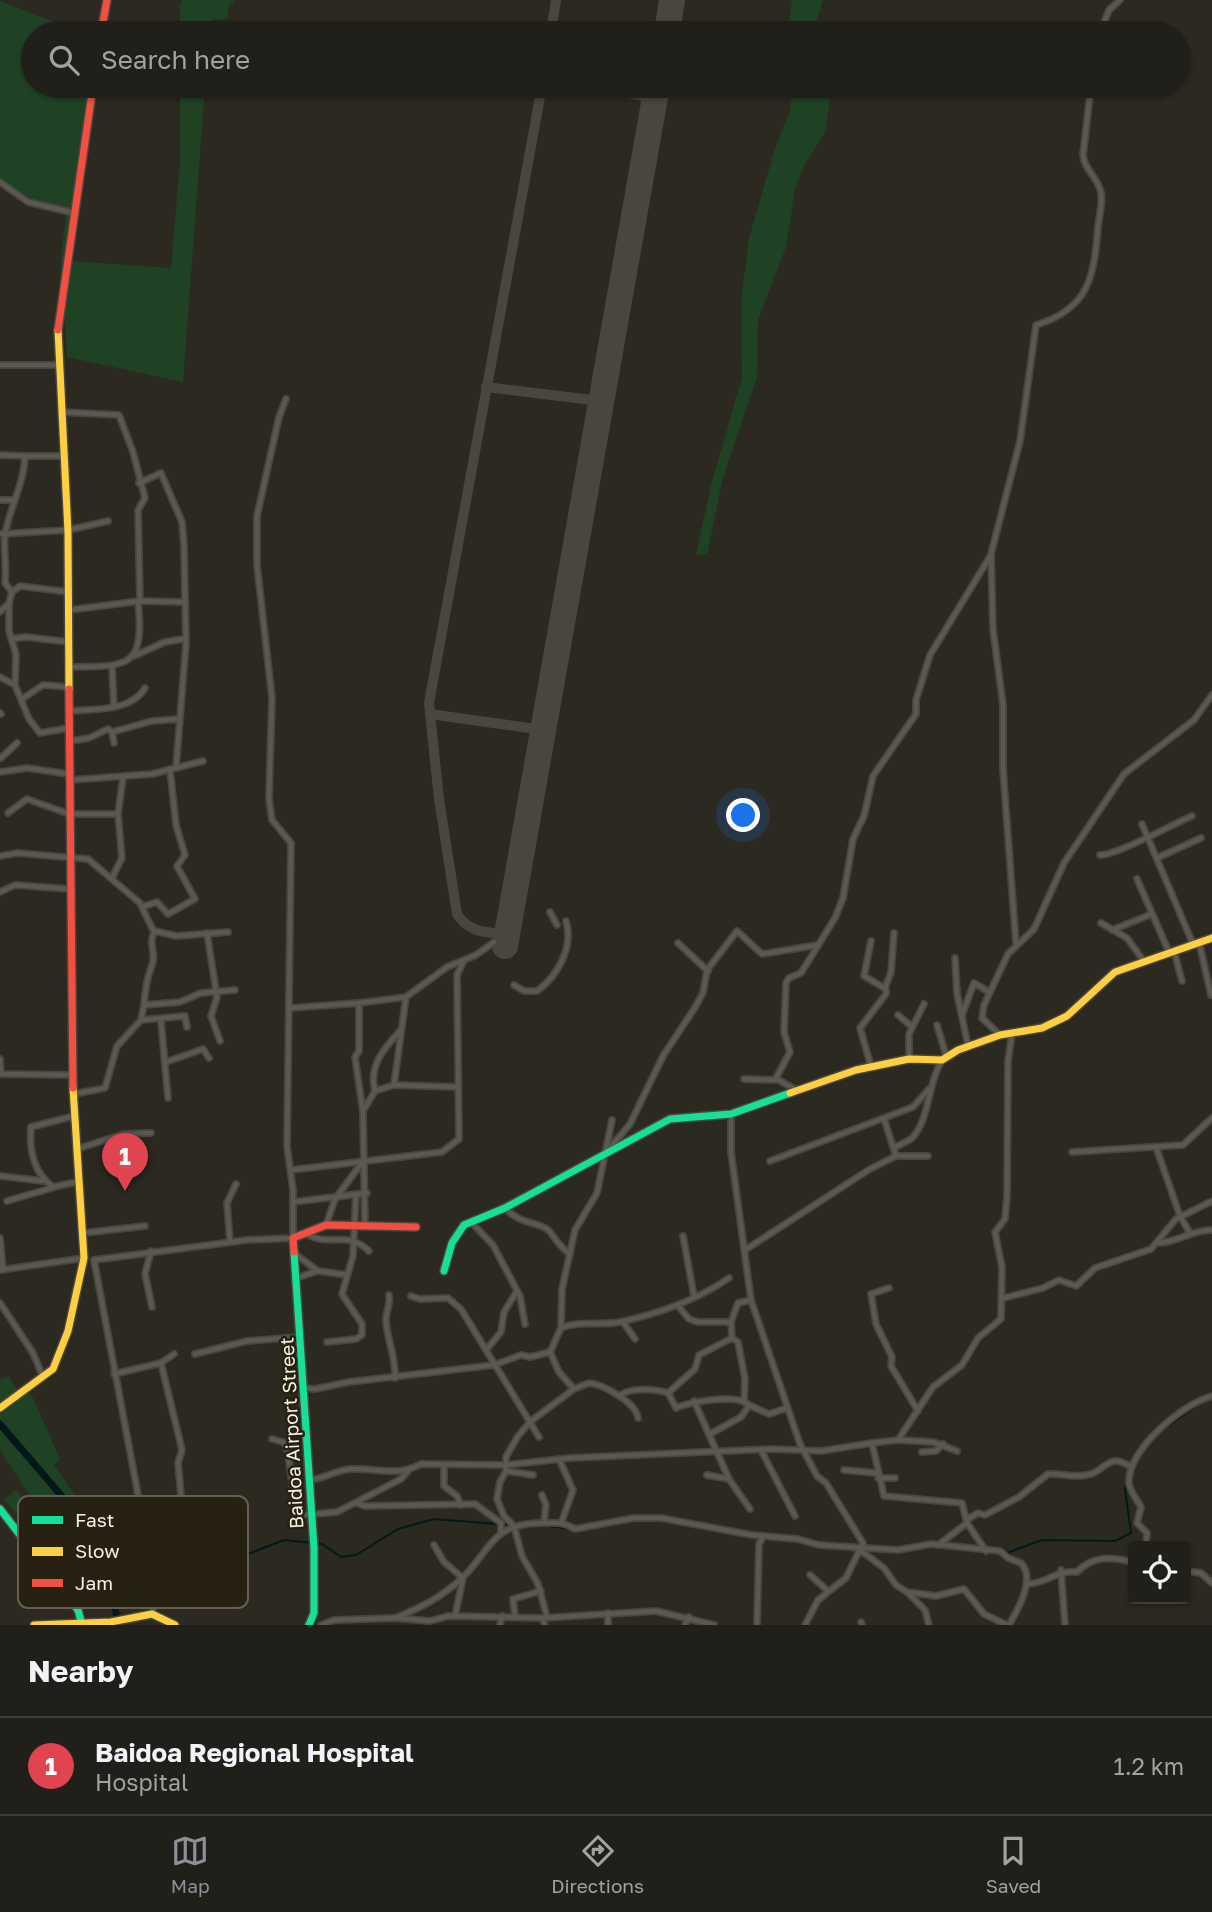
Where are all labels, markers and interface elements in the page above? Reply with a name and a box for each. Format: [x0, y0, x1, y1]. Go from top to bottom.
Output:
search box [21, 21, 1191, 98]
icon: search [45, 41, 83, 79]
text: Search here [101, 44, 250, 75]
your location [726, 798, 760, 832]
pin: 1 [102, 1133, 148, 1191]
street label: Baidoa Airport Street [274, 1337, 308, 1529]
legend [18, 1496, 248, 1608]
text: Fast [75, 1508, 114, 1531]
text: Slow [75, 1539, 120, 1562]
map controls [1128, 1541, 1191, 1604]
button: locate [1128, 1541, 1191, 1604]
text: Jam [75, 1571, 113, 1594]
text: Nearby [28, 1653, 133, 1689]
text: Baidoa Regional Hospital [95, 1737, 414, 1768]
text: 1 [45, 1752, 57, 1780]
text: 1.2 km [1114, 1752, 1184, 1780]
text: Hospital [95, 1768, 188, 1796]
tab: Map [171, 1832, 210, 1897]
tab: Directions [551, 1832, 644, 1897]
tab: Saved [986, 1832, 1041, 1897]

